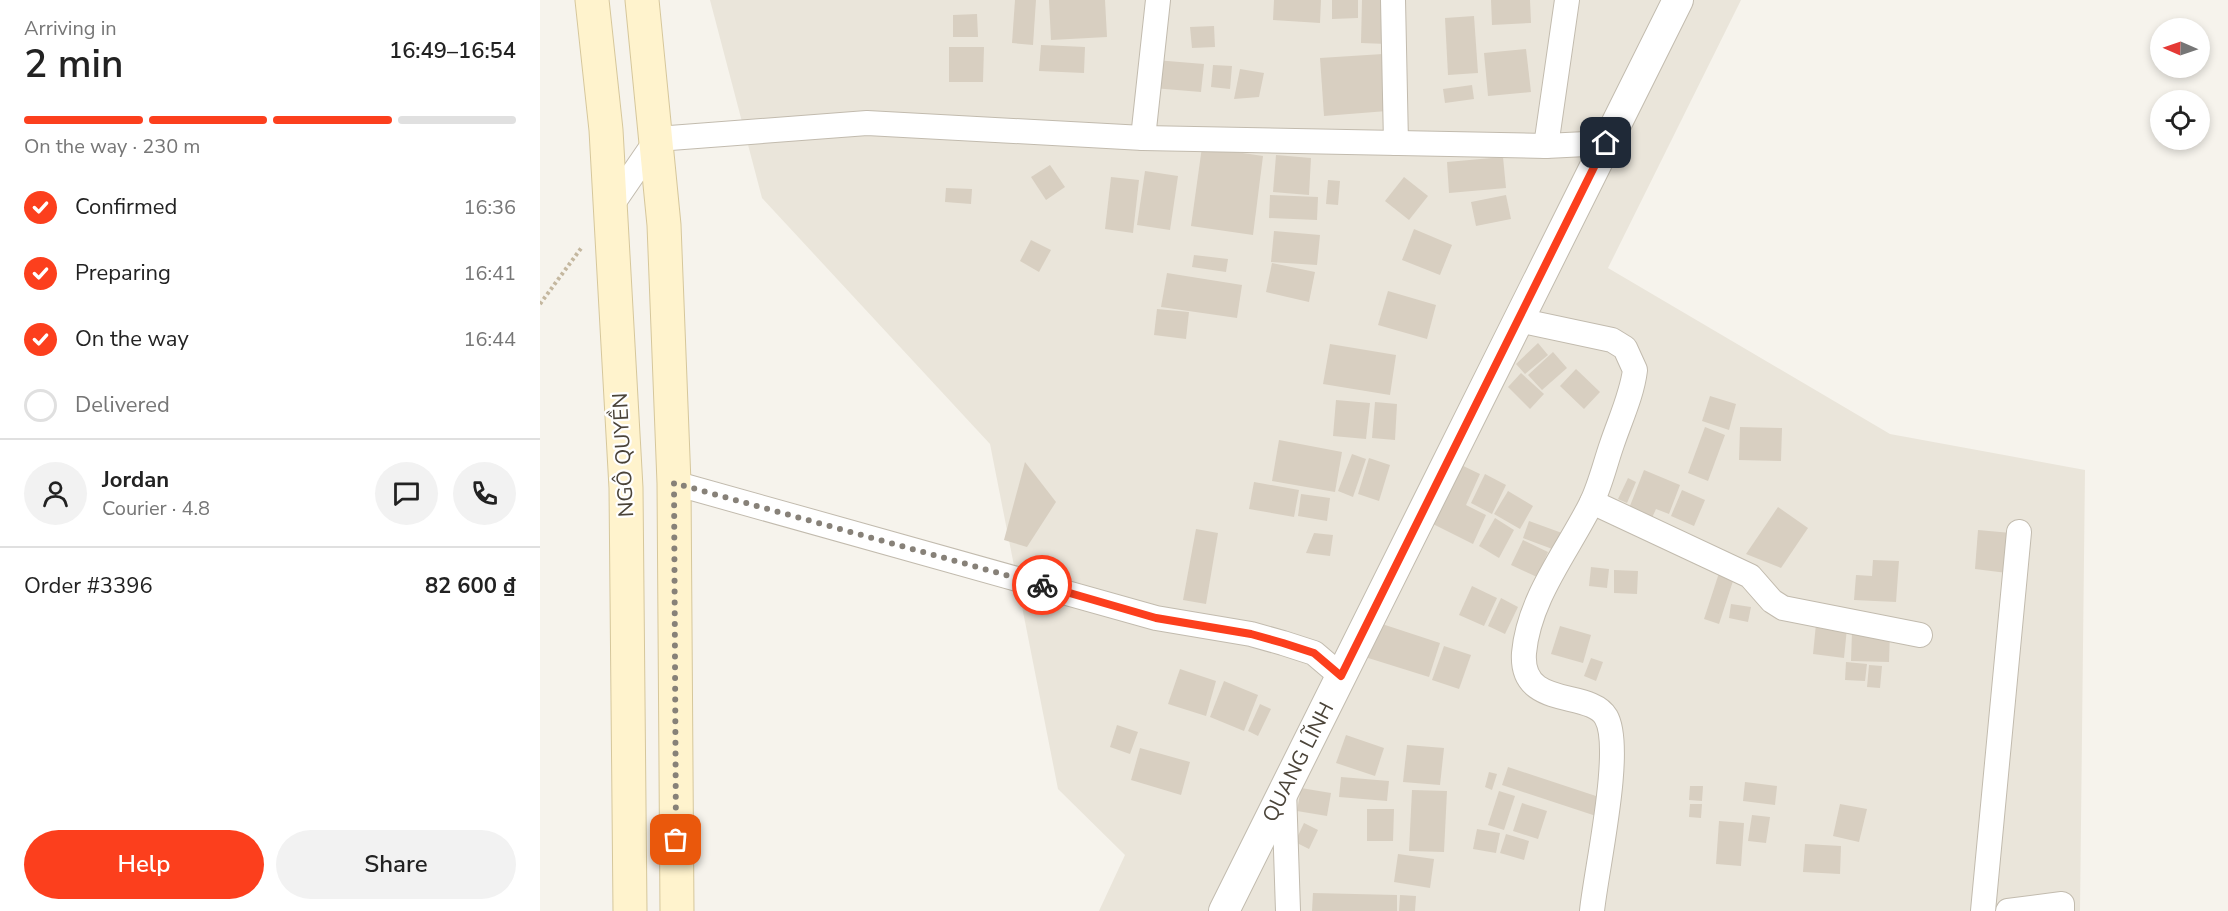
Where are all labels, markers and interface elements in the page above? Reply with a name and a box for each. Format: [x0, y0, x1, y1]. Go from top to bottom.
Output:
text: Arriving in [24, 15, 117, 42]
north arrow [2150, 18, 2210, 78]
map controls [2150, 18, 2210, 150]
text: 16:49–16:54 [389, 36, 516, 66]
text: 2 min [24, 38, 123, 91]
button: locate [2150, 90, 2210, 150]
pin [1580, 117, 1631, 168]
icon: home [1589, 126, 1622, 159]
text: On the way · 230 m [24, 133, 200, 160]
icon: check [24, 191, 57, 224]
text: Confirmed [75, 192, 177, 222]
text: 16:36 [463, 194, 516, 221]
icon: check [24, 257, 57, 290]
text: Preparing [75, 258, 171, 288]
text: 16:41 [463, 260, 516, 287]
icon: check [24, 323, 57, 356]
text: On the way [75, 324, 189, 354]
text: 16:44 [463, 326, 516, 353]
text: Delivered [75, 390, 170, 420]
street label: NGÔ QUYỀN [604, 392, 640, 518]
button: person [24, 462, 87, 525]
button: chat [375, 462, 438, 525]
button: phone [453, 462, 516, 525]
text: Jordan [102, 465, 169, 495]
text: Courier · 4.8 [102, 495, 210, 522]
courier [1012, 555, 1072, 615]
icon: bike [1026, 569, 1059, 602]
text: Order #3396 [24, 571, 153, 601]
text: 82 600 ₫ [425, 571, 516, 601]
street label: QUANG LĨNH [1256, 697, 1340, 827]
pin [650, 814, 701, 865]
icon: bag [659, 823, 692, 856]
button: Help [24, 830, 264, 899]
button: Share [276, 830, 516, 899]

